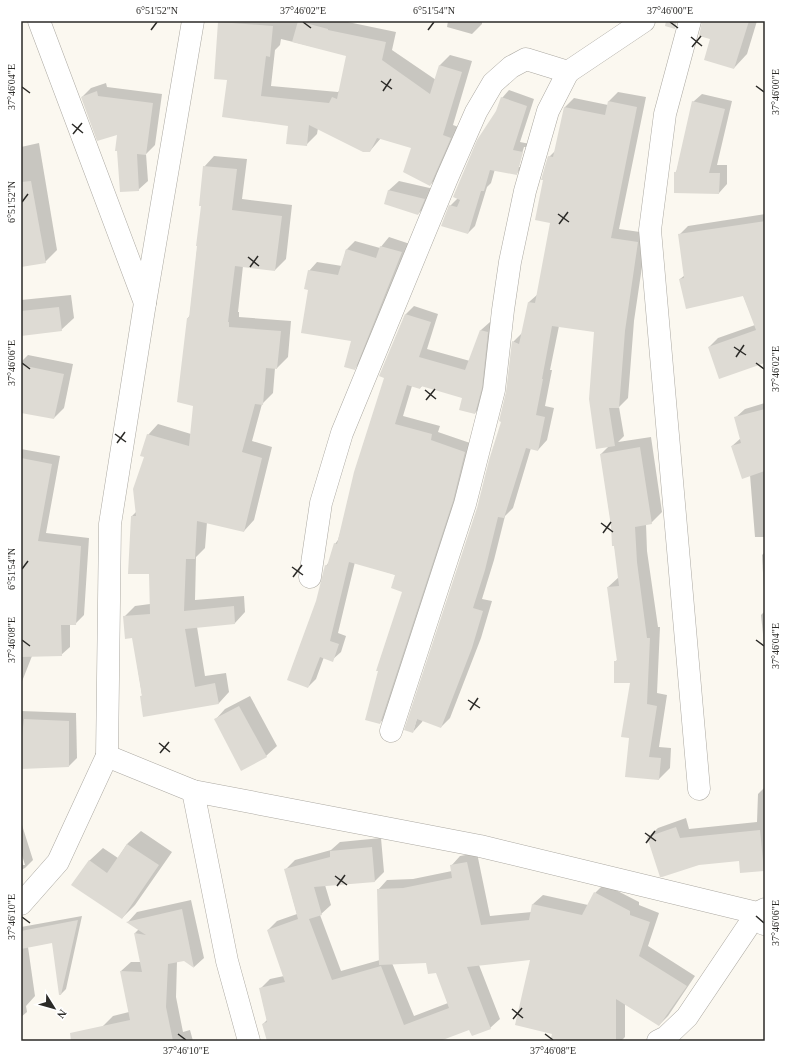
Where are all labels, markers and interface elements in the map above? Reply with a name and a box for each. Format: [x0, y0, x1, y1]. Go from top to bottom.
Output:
text: 6°51'52"N [136, 5, 178, 16]
text: 37°46'02"E [280, 5, 326, 16]
text: 6°51'54"N [413, 5, 455, 16]
text: 37°46'00"E [647, 5, 693, 16]
text: 37°46'04"E [6, 64, 17, 110]
text: 37°46'00"E [770, 69, 781, 115]
text: 6°51'52"N [6, 181, 17, 223]
text: 37°46'06"E [6, 340, 17, 386]
text: 37°46'02"E [770, 346, 781, 392]
text: 6°51'54"N [6, 548, 17, 590]
text: 37°46'08"E [6, 617, 17, 663]
text: 37°46'04"E [770, 623, 781, 669]
text: 37°46'10"E [6, 894, 17, 940]
text: 37°46'06"E [770, 900, 781, 946]
north arrow [34, 988, 74, 1028]
text: N [55, 1007, 69, 1021]
text: 37°46'10"E [163, 1045, 209, 1056]
text: 37°46'08"E [530, 1045, 576, 1056]

